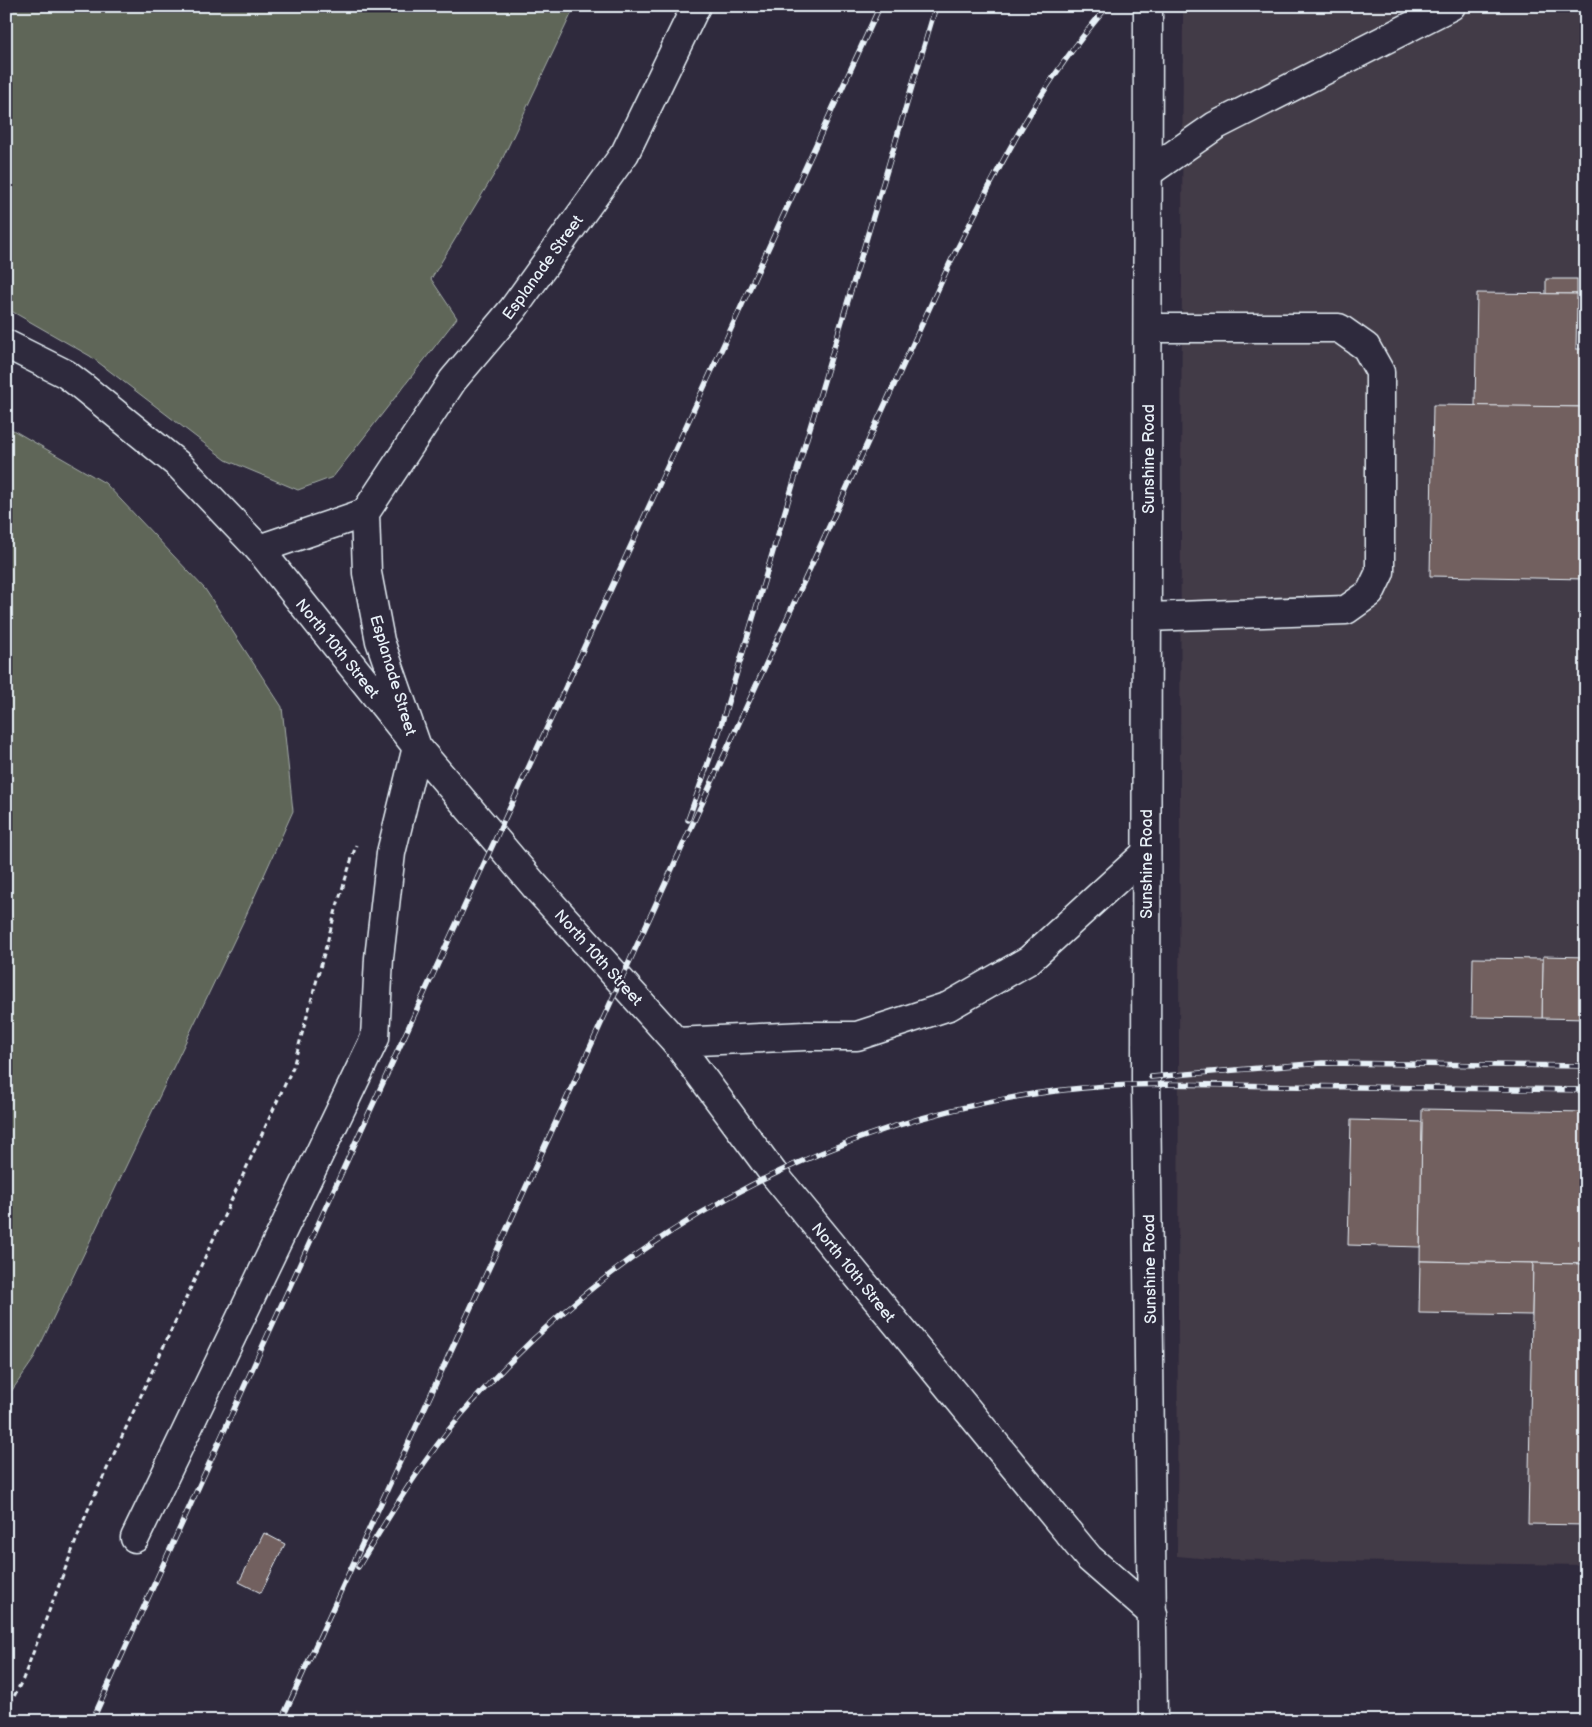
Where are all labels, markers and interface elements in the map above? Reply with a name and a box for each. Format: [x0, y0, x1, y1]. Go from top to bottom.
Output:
street label: Esplanade Street [499, 212, 588, 324]
street label: Sunshine Road [1140, 404, 1159, 514]
street label: North 10th Street [291, 595, 383, 703]
street label: Esplanade Street [365, 613, 420, 738]
street label: Sunshine Road [1138, 809, 1157, 919]
street label: North 10th Street [550, 906, 646, 1010]
street label: Sunshine Road [1140, 1214, 1161, 1324]
street label: North 10th Street [807, 1219, 899, 1327]

